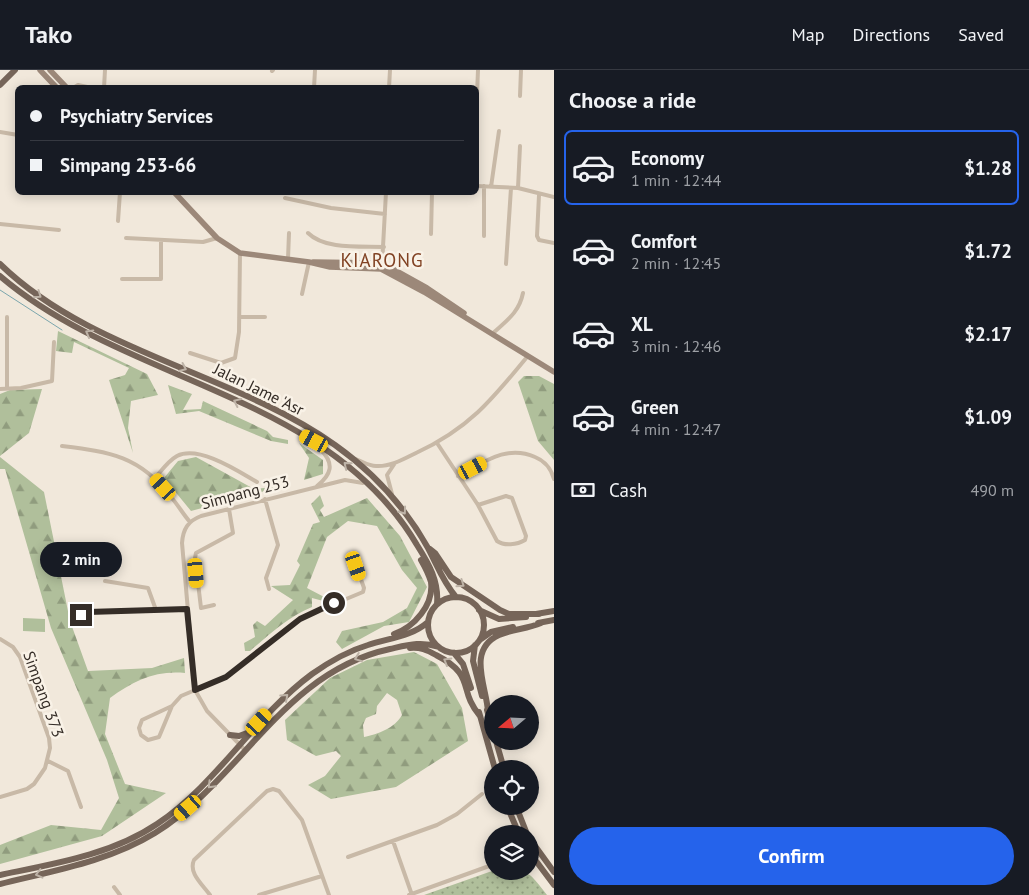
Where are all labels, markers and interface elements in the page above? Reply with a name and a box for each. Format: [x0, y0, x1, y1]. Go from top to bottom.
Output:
text: Tako [25, 19, 72, 50]
text: Map [792, 23, 824, 46]
text: Directions [852, 23, 930, 46]
text: Saved [958, 23, 1004, 46]
text: Choose a ride [569, 86, 696, 114]
text: Psychiatry Services [60, 104, 213, 128]
icon: car [571, 145, 616, 190]
text: Economy [631, 146, 704, 170]
text: Simpang 253-66 [60, 153, 196, 177]
text: $1.28 [964, 156, 1012, 180]
text: 1 min · 12:44 [631, 170, 721, 190]
icon: car [571, 228, 616, 273]
text: Comfort [631, 229, 697, 253]
text: $1.72 [964, 239, 1012, 263]
district label: KIARONG [340, 248, 424, 272]
text: 2 min · 12:45 [631, 253, 721, 273]
one-way arrow [32, 289, 42, 298]
icon: car [571, 311, 616, 356]
text: XL [631, 312, 653, 336]
text: $2.17 [964, 322, 1012, 346]
one-way arrow [86, 330, 95, 340]
text: 3 min · 12:46 [631, 336, 721, 356]
street label: Jalan Jame 'Asr [210, 358, 308, 420]
one-way arrow [178, 362, 187, 373]
icon: car [571, 394, 616, 439]
text: Green [631, 395, 679, 419]
one-way arrow [233, 397, 242, 408]
text: $1.09 [964, 405, 1012, 429]
text: 4 min · 12:47 [631, 419, 721, 439]
car [297, 427, 330, 455]
car [456, 454, 489, 482]
one-way arrow [344, 462, 353, 470]
car [147, 471, 178, 503]
street label: Simpang 253 [199, 471, 291, 513]
icon: cash [569, 476, 597, 504]
text: Cash [609, 478, 647, 502]
text: 490 m [971, 480, 1014, 500]
one-way arrow [398, 505, 406, 514]
callout: 2 min [40, 542, 122, 578]
text: 2 min [61, 549, 101, 569]
car [344, 549, 367, 583]
car [187, 557, 204, 589]
one-way arrow [455, 578, 464, 587]
route start [323, 592, 345, 614]
route end [70, 604, 92, 626]
street label: Simpang 373 [19, 648, 69, 740]
one-way arrow [354, 652, 362, 662]
one-way arrow [443, 657, 452, 667]
one-way arrow [279, 693, 288, 702]
north arrow [484, 695, 539, 750]
map controls [484, 695, 539, 880]
car [243, 706, 274, 738]
button: locate [484, 760, 539, 815]
one-way arrow [208, 780, 217, 789]
car [171, 792, 204, 824]
button: layers [484, 825, 539, 880]
button: Confirm [569, 827, 1014, 885]
one-way arrow [35, 868, 44, 879]

